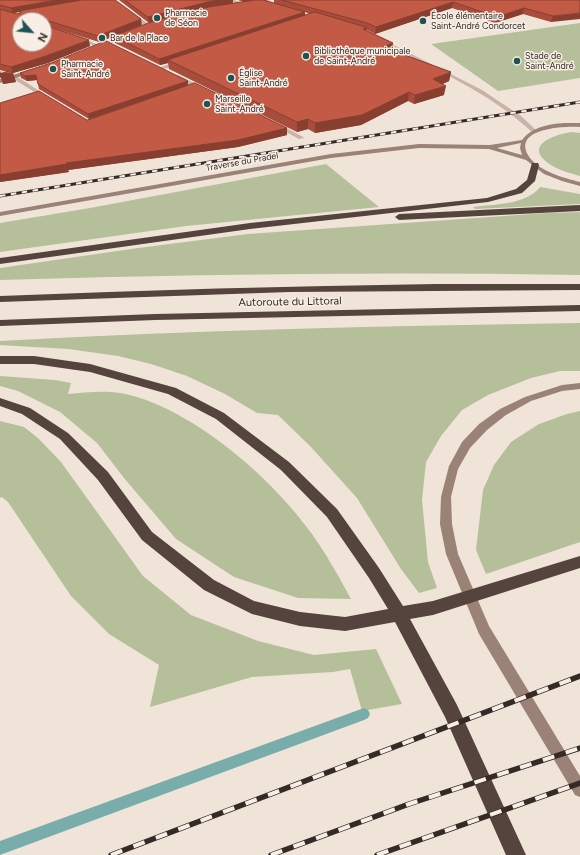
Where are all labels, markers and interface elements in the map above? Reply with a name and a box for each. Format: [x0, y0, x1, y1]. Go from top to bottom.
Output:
place label: Pharmacie de Séon [165, 8, 207, 29]
place label: École élémentaire Saint-André Condorcet [431, 11, 525, 32]
north arrow [12, 12, 52, 52]
marker: Pharmacie de Séon [152, 13, 162, 23]
marker: École élémentaire Saint-André Condorcet [418, 16, 428, 26]
text: N [35, 30, 50, 44]
marker: Bar de la Place [97, 33, 107, 43]
place label: Bar de la Place [110, 33, 168, 43]
place label: Bibliothèque municipale de Saint-André [314, 46, 410, 67]
marker: Bibliothèque municipale de Saint-André [301, 51, 311, 61]
place label: Stade de Saint-André [525, 51, 574, 72]
marker: Stade de Saint-André [512, 56, 522, 66]
place label: Pharmacie Saint-André [61, 59, 110, 80]
marker: Pharmacie Saint-André [48, 64, 58, 74]
place label: Église Saint-André [239, 68, 288, 89]
marker: Église Saint-André [226, 73, 236, 83]
place label: Marseille Saint-André [215, 94, 264, 115]
marker: Marseille Saint-André [202, 99, 212, 109]
street label: Traverse du Pradel [205, 150, 279, 174]
street label: Autoroute du Littoral [238, 295, 342, 309]

